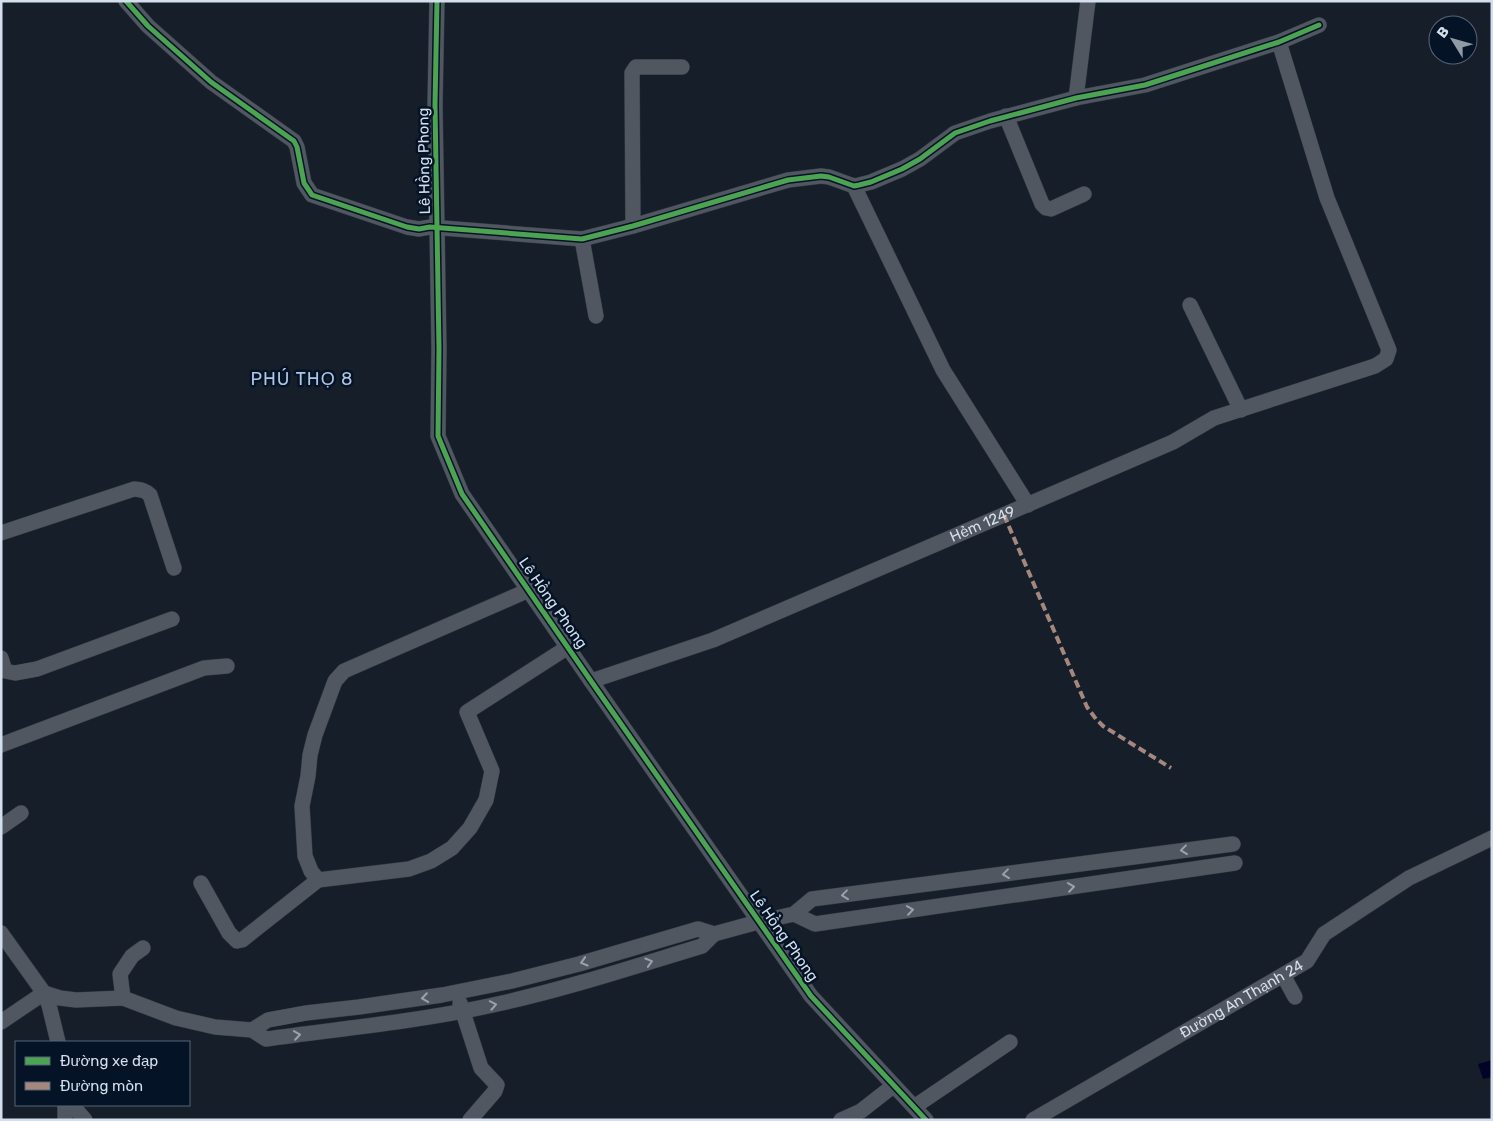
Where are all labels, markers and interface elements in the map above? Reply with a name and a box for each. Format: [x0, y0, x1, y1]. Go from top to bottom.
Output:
north arrow [1428, 15, 1478, 65]
text: B [1433, 23, 1453, 42]
street label: Lê Hồng Phong [414, 107, 434, 215]
district label: PHÚ THỌ 8 [250, 368, 354, 390]
street label: Hẻm 1249 [947, 502, 1018, 546]
street label: Lê Hồng Phong [515, 554, 591, 652]
one-way arrow [1180, 845, 1189, 855]
one-way arrow [1001, 868, 1010, 878]
one-way arrow [1066, 882, 1075, 892]
street label: Lê Hồng Phong [746, 887, 822, 985]
one-way arrow [840, 889, 849, 899]
one-way arrow [906, 905, 914, 916]
street label: Đường An Thạnh 24 [1176, 956, 1307, 1042]
one-way arrow [580, 957, 589, 967]
one-way arrow [645, 957, 653, 967]
one-way arrow [421, 992, 430, 1002]
one-way arrow [488, 1001, 497, 1011]
one-way arrow [294, 1030, 302, 1041]
legend [15, 1041, 190, 1106]
text: Đường xe đạp [60, 1052, 158, 1070]
text: Đường mòn [60, 1077, 143, 1095]

